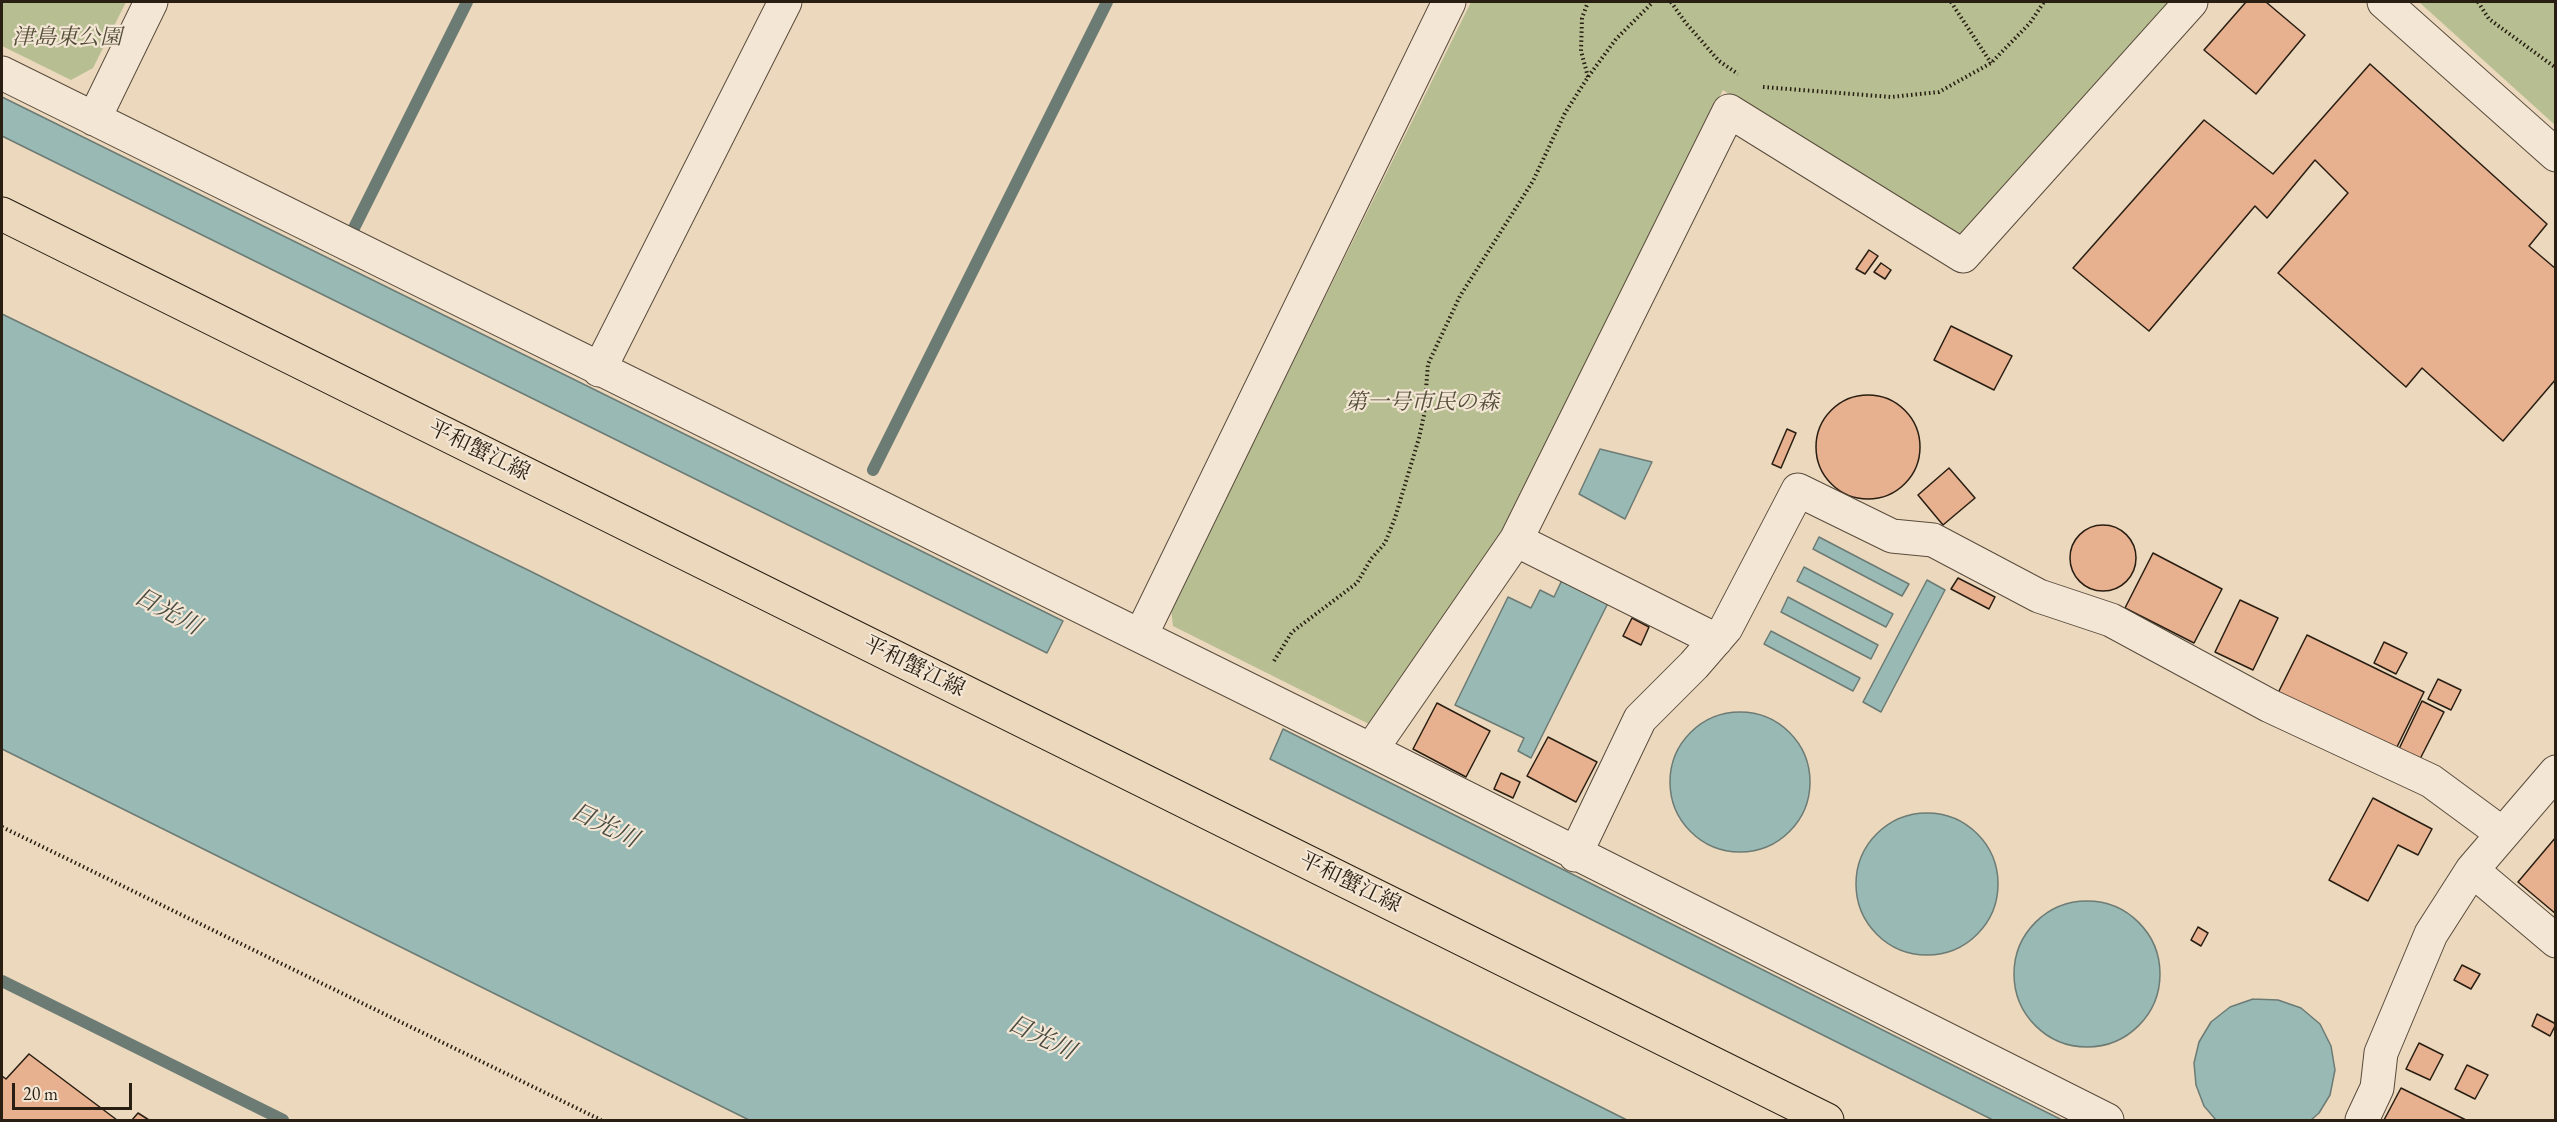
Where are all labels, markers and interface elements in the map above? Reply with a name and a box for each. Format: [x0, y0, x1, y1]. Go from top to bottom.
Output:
park label: 津島東公園 [12, 25, 122, 51]
park label: 第一号市民の森 [1345, 390, 1499, 416]
street label: 平和蟹江線 [424, 415, 534, 487]
water label: 日光川 [128, 582, 206, 642]
street label: 平和蟹江線 [859, 631, 969, 703]
water label: 日光川 [565, 797, 643, 855]
street label: 平和蟹江線 [1295, 847, 1405, 919]
water label: 日光川 [1002, 1009, 1080, 1067]
scale bar [15, 1071, 135, 1109]
text: 20 m [23, 1082, 58, 1105]

